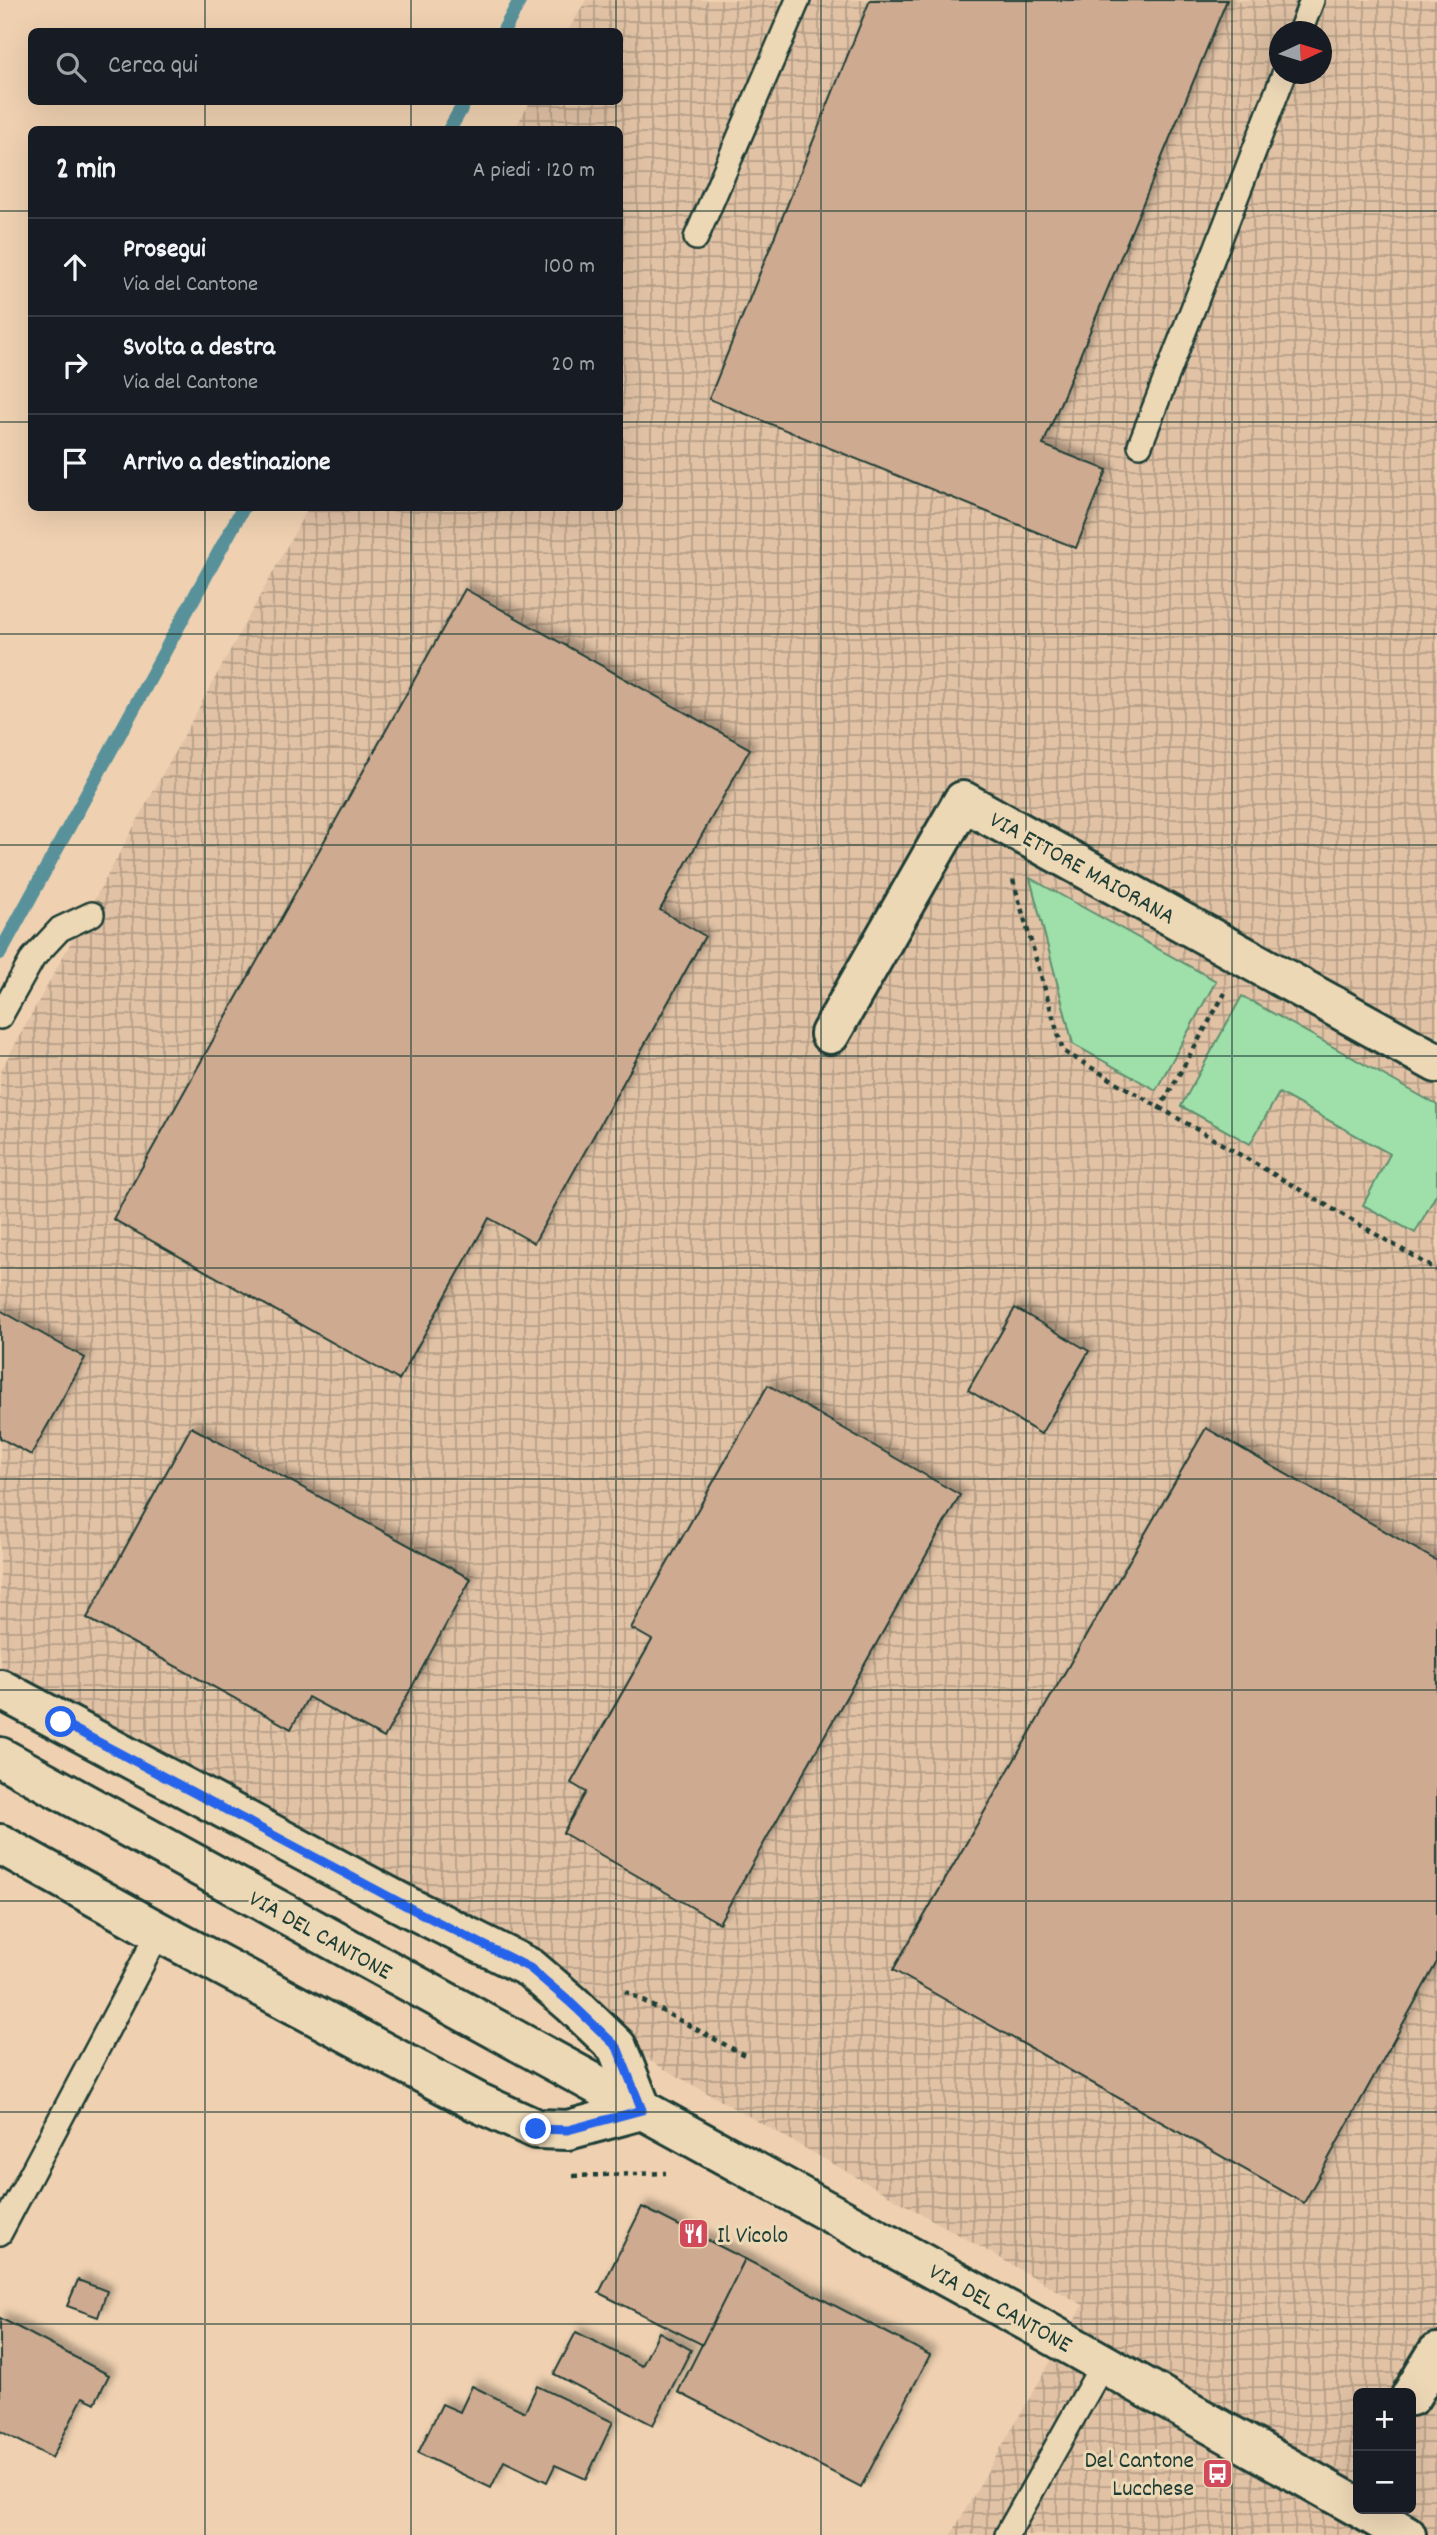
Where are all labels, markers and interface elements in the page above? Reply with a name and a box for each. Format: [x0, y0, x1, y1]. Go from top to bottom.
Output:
north arrow [1269, 21, 1332, 84]
search box [28, 28, 623, 105]
icon: search [52, 48, 90, 86]
text: Cerca qui [108, 48, 198, 85]
text: 2 min [56, 150, 116, 193]
text: A piedi · 120 m [473, 155, 595, 188]
text: Prosegui [123, 232, 206, 269]
icon: ahead [56, 248, 94, 286]
text: 100 m [544, 251, 595, 284]
text: Via del Cantone [123, 269, 258, 302]
text: Svolta a destra [123, 330, 275, 367]
icon: right [56, 346, 94, 384]
text: 20 m [551, 349, 595, 382]
text: Via del Cantone [123, 367, 258, 400]
icon: arrive [56, 444, 94, 482]
text: Arrivo a destinazione [123, 445, 331, 482]
street label: VIA ETTORE MAIORANA [982, 804, 1181, 935]
route start [45, 1706, 76, 1737]
street label: VIA DEL CANTONE [242, 1883, 397, 1990]
route end [520, 2113, 551, 2144]
restaurant icon: Il Vicolo [677, 2217, 711, 2251]
place label: Il Vicolo [717, 2220, 788, 2254]
street label: VIA DEL CANTONE [922, 2256, 1077, 2363]
map controls [1353, 2388, 1416, 2514]
button: + [1353, 2388, 1416, 2451]
place label: Del Cantone Lucchese [1084, 2445, 1194, 2507]
button: − [1353, 2451, 1416, 2514]
bus stop icon: Del Cantone Lucchese [1200, 2456, 1234, 2490]

